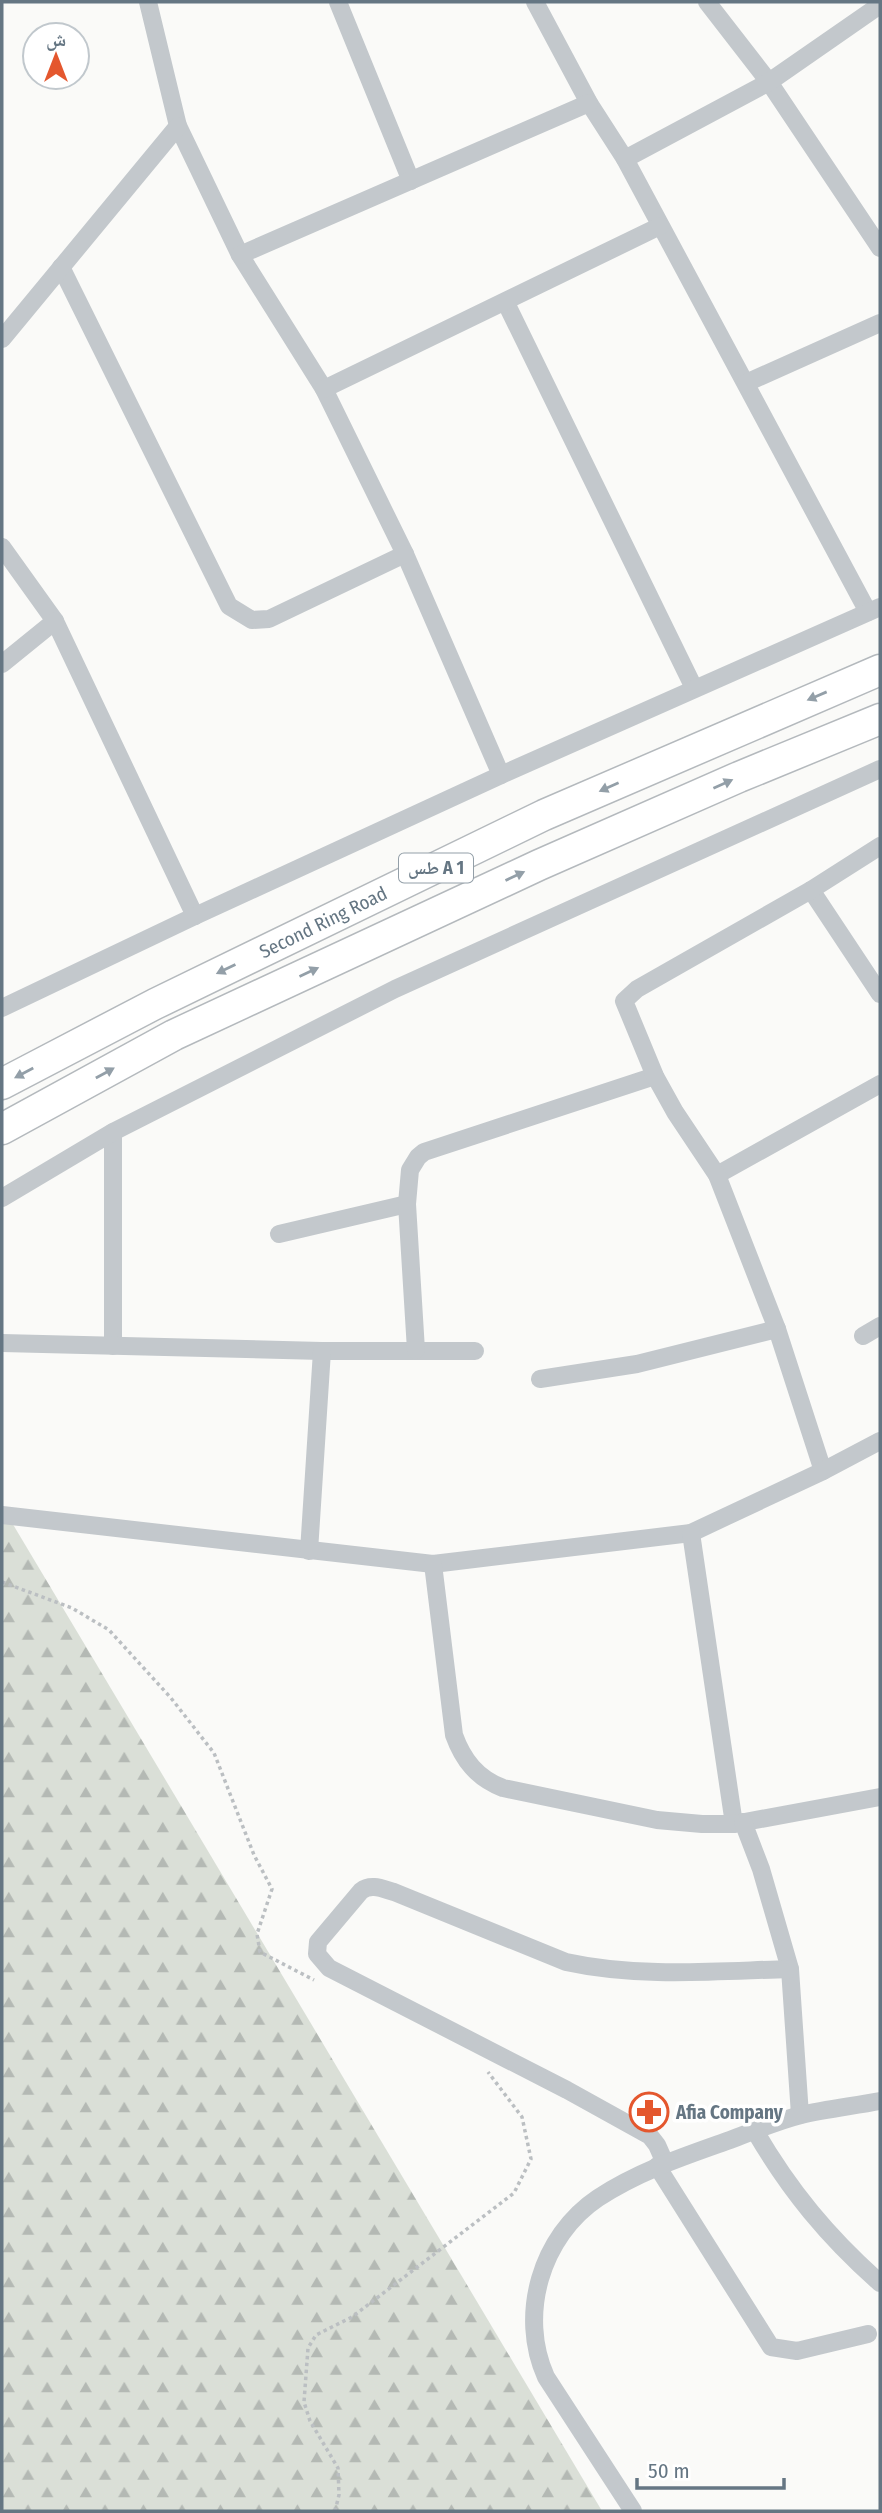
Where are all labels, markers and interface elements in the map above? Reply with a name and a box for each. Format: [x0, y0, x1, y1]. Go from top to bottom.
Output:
north arrow [21, 21, 91, 91]
text: ش [46, 28, 66, 51]
one-way arrow [807, 691, 828, 702]
one-way arrow [713, 778, 733, 790]
one-way arrow [598, 782, 619, 793]
road number: طس A 1 [399, 854, 473, 882]
one-way arrow [505, 870, 525, 882]
street label: Second Ring Road [256, 882, 391, 963]
one-way arrow [216, 964, 236, 975]
one-way arrow [298, 966, 319, 977]
one-way arrow [14, 1067, 34, 1078]
one-way arrow [95, 1067, 115, 1079]
pharmacy icon: Afia Company [628, 2091, 670, 2133]
place label: Afia Company [675, 2101, 784, 2124]
scale bar [637, 2446, 784, 2490]
text: 50 m [648, 2458, 690, 2484]

